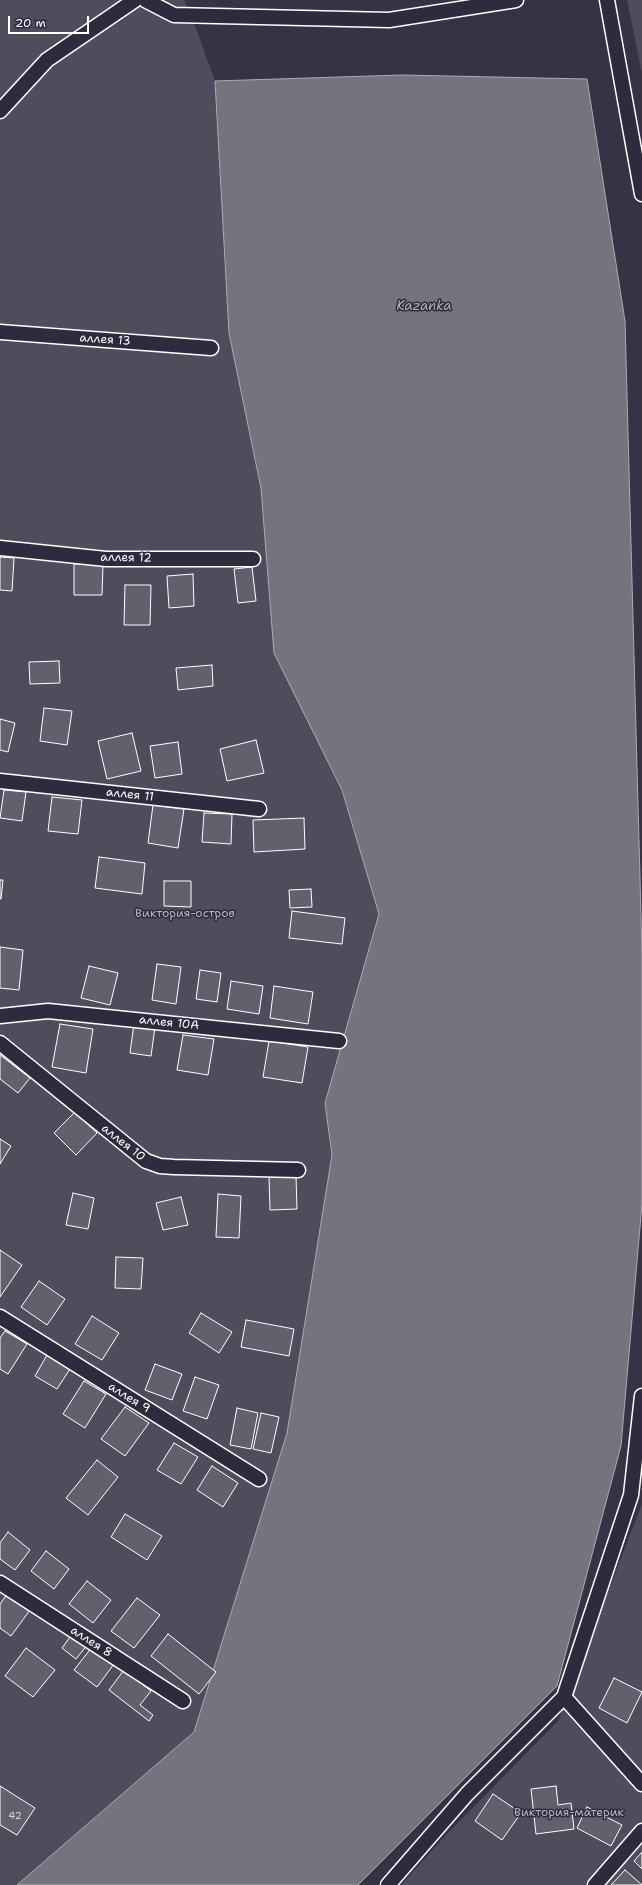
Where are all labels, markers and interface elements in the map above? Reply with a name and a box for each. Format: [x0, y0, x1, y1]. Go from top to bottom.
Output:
scale bar [10, 8, 91, 34]
text: 20 m [15, 15, 46, 31]
water label: Kazanka [396, 299, 452, 315]
street label: аллея 13 [79, 331, 131, 349]
street label: аллея 12 [100, 550, 152, 566]
street label: аллея 11 [105, 785, 155, 805]
park label: Виктория-остров [135, 907, 235, 921]
street label: аллея 10А [138, 1013, 200, 1033]
street label: аллея 10 [98, 1121, 148, 1165]
street label: аллея 9 [105, 1379, 153, 1417]
street label: аллея 8 [67, 1623, 115, 1661]
park label: Виктория-материк [514, 1806, 624, 1820]
house number: 42 [8, 1810, 22, 1822]

